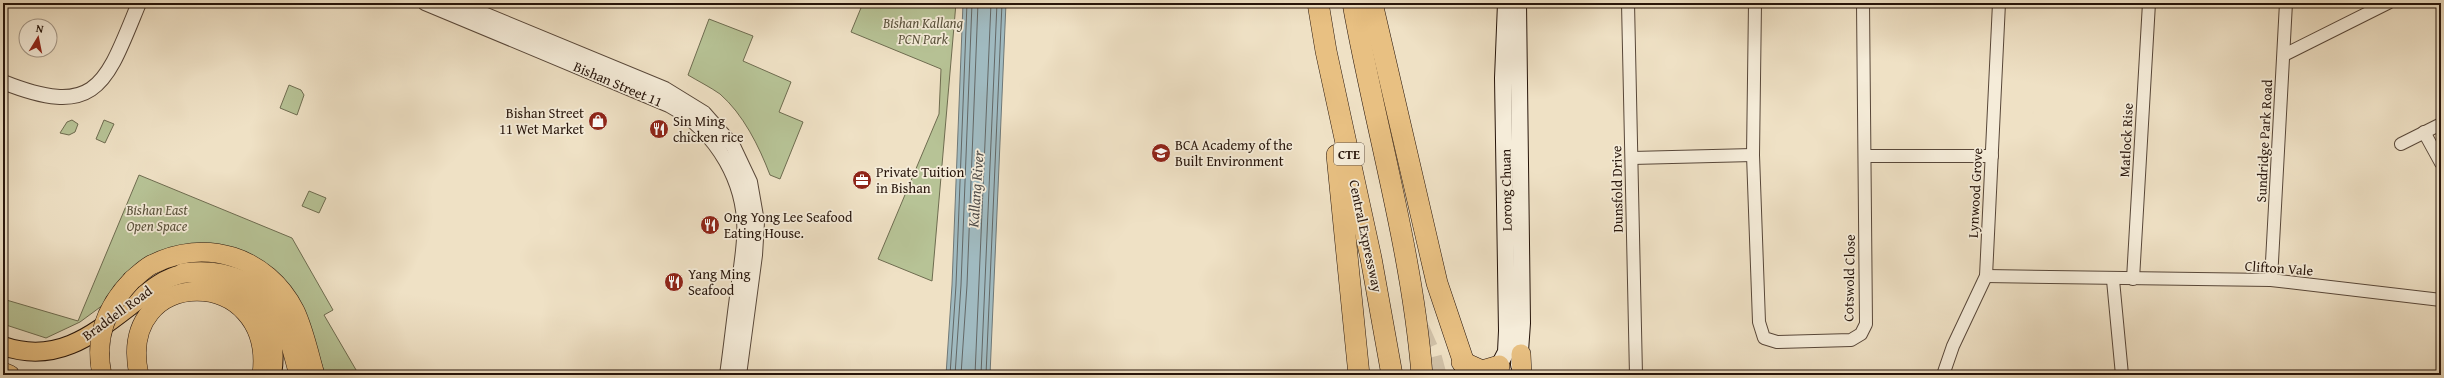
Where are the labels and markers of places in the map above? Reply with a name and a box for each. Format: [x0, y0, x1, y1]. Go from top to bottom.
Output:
place label: Bishan Street 11 Wet Market [499, 103, 584, 139]
shop icon: Bishan Street 11 Wet Market [587, 110, 609, 132]
place label: Sin Ming chicken rice [673, 111, 744, 147]
restaurant icon: Sin Ming chicken rice [648, 118, 670, 140]
place label: BCA Academy of the Built Environment [1175, 135, 1293, 171]
school or university icon: BCA Academy of the Built Environment [1150, 142, 1172, 164]
place label: Private Tuition in Bishan [876, 162, 965, 198]
office icon: Private Tuition in Bishan [851, 169, 873, 191]
place label: Ong Yong Lee Seafood Eating House. [724, 207, 853, 243]
restaurant icon: Ong Yong Lee Seafood Eating House. [699, 214, 721, 236]
place label: Yang Ming Seafood [688, 264, 750, 300]
restaurant icon: Yang Ming Seafood [663, 271, 685, 293]

